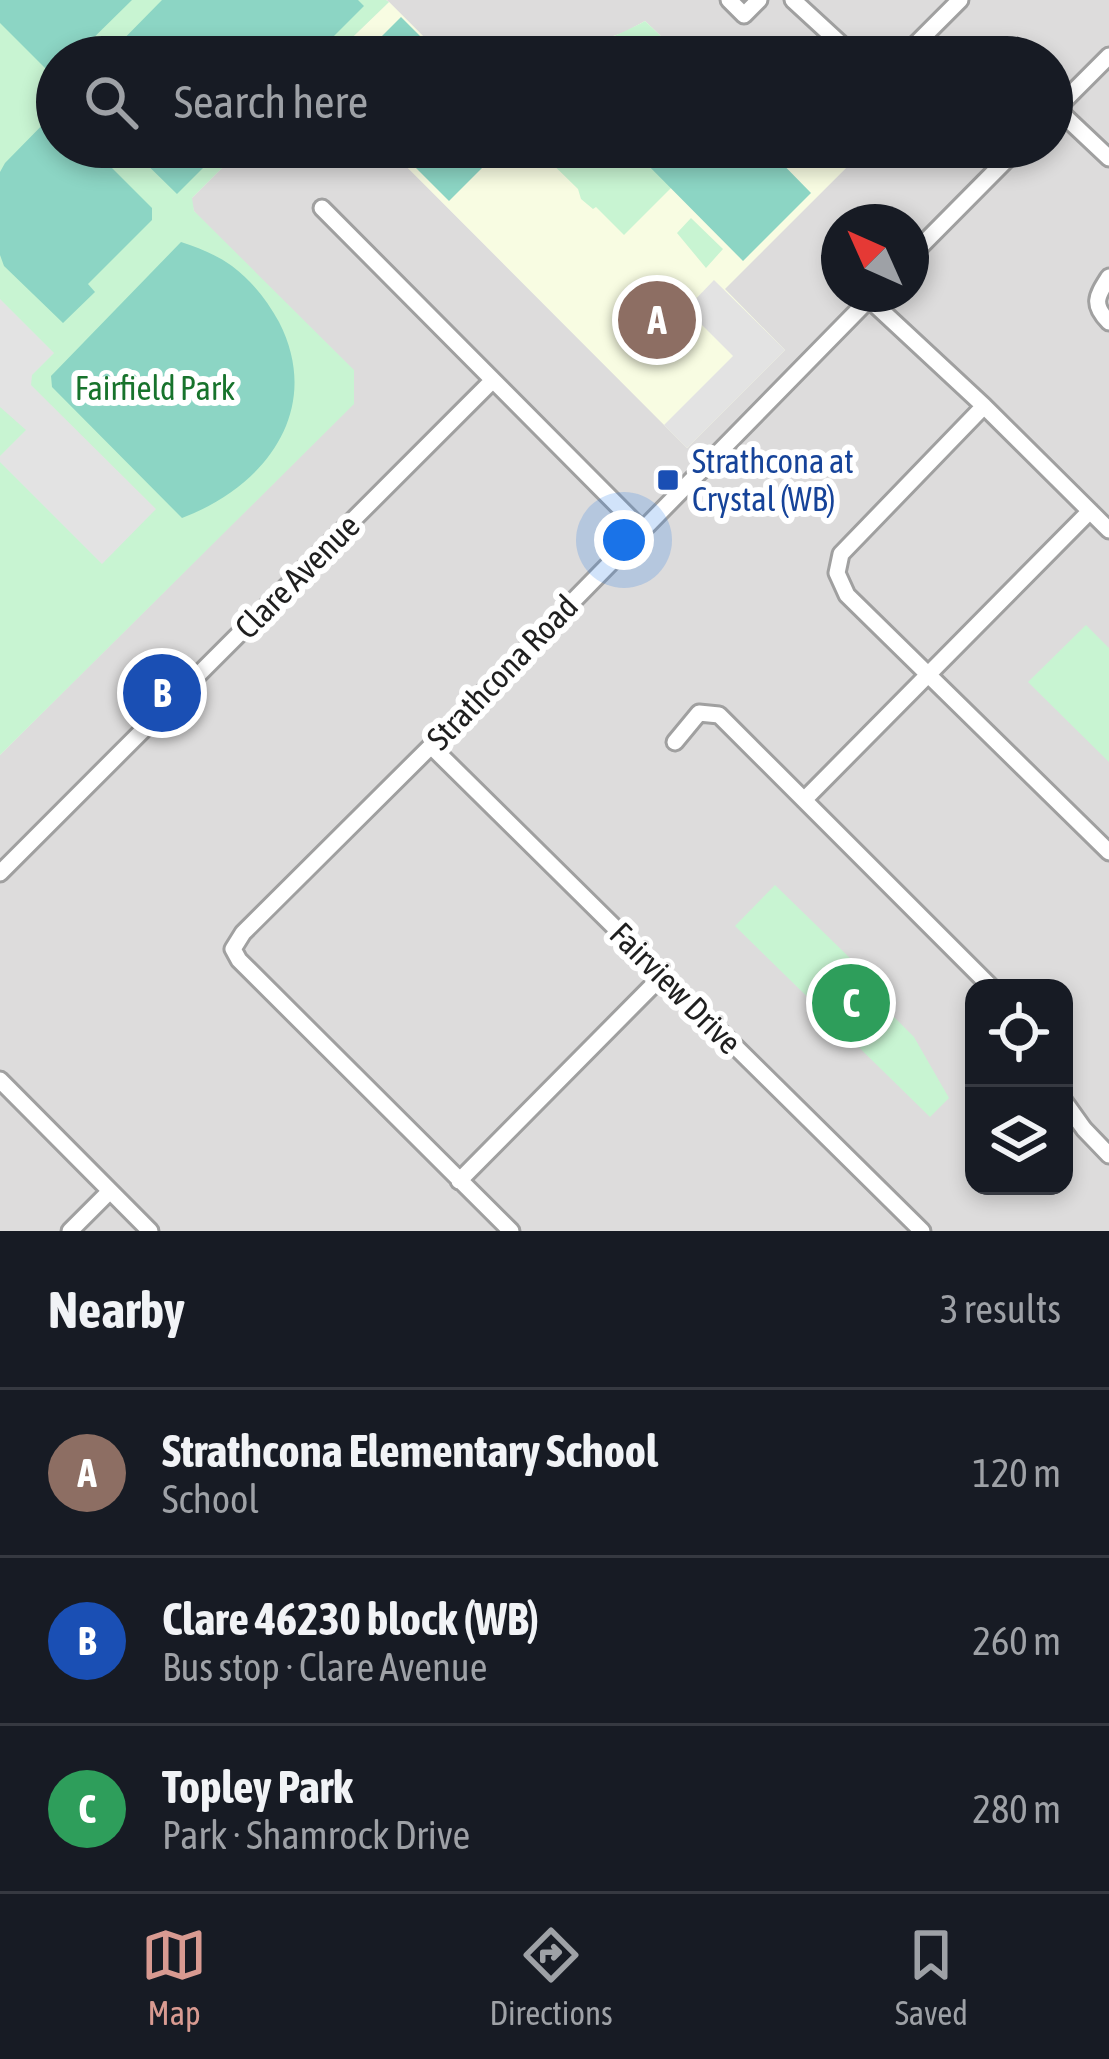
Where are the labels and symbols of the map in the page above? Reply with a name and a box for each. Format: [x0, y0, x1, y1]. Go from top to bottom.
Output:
north arrow [821, 204, 929, 312]
pin: A [618, 275, 696, 365]
park label: Fairfield Park [75, 369, 235, 407]
place label: Strathcona at Crystal (WB) [692, 442, 854, 518]
marker: Strathcona at Crystal (WB) [655, 467, 681, 493]
street label: Clare Avenue [227, 506, 367, 646]
your location [594, 510, 654, 570]
street label: Strathcona Road [419, 587, 585, 757]
pin: B [123, 648, 201, 738]
street label: Fairview Drive [603, 915, 749, 1061]
pin: C [812, 958, 890, 1048]

